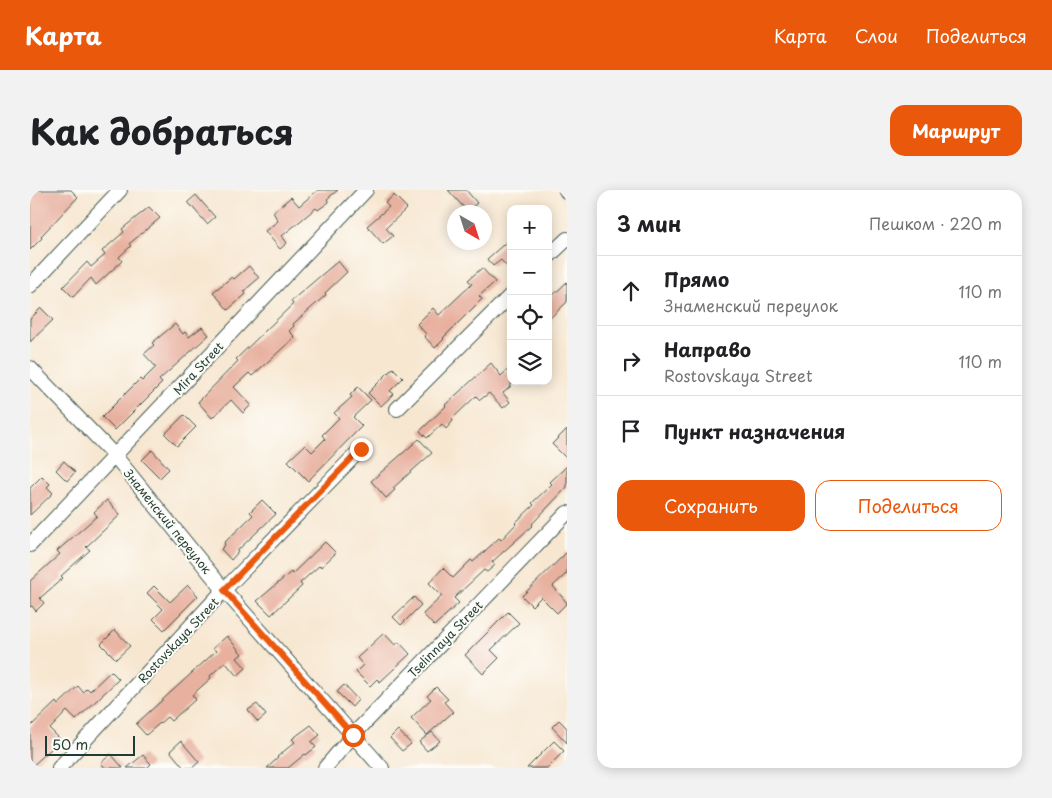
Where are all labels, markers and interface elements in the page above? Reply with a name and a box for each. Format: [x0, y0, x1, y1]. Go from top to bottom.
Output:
text: Карта [25, 17, 102, 53]
text: Карта [774, 22, 827, 49]
text: Слои [855, 22, 898, 49]
text: Поделиться [926, 22, 1027, 49]
text: Как добраться [30, 104, 294, 157]
button: Маршрут [890, 105, 1022, 156]
north arrow [447, 205, 492, 250]
map controls [507, 205, 552, 385]
button: + [507, 205, 552, 250]
text: 3 мин [617, 207, 681, 239]
text: Пешком · 220 m [869, 211, 1002, 235]
button: − [507, 250, 552, 295]
text: Прямо [664, 265, 729, 293]
icon: ahead [617, 277, 645, 305]
text: 110 m [959, 279, 1002, 303]
text: Знаменский переулок [664, 293, 838, 317]
button: locate [507, 295, 552, 340]
text: Направо [664, 335, 751, 363]
street label: Mira Street [169, 337, 227, 398]
button: layers [507, 340, 552, 385]
icon: right [617, 347, 645, 375]
text: 110 m [959, 349, 1002, 373]
text: Rostovskaya Street [664, 363, 812, 387]
icon: arrive [617, 417, 645, 445]
text: Пункт назначения [664, 417, 845, 445]
route end [350, 438, 373, 461]
street label: Знаменский переулок [119, 464, 217, 578]
button: Сохранить [617, 480, 805, 531]
button: Поделиться [815, 480, 1002, 531]
street label: Rostovskaya Street [133, 593, 223, 687]
street label: Tselinnaya Street [403, 596, 487, 682]
route start [342, 724, 365, 747]
scale bar [45, 733, 135, 756]
text: 50 m [52, 734, 88, 755]

